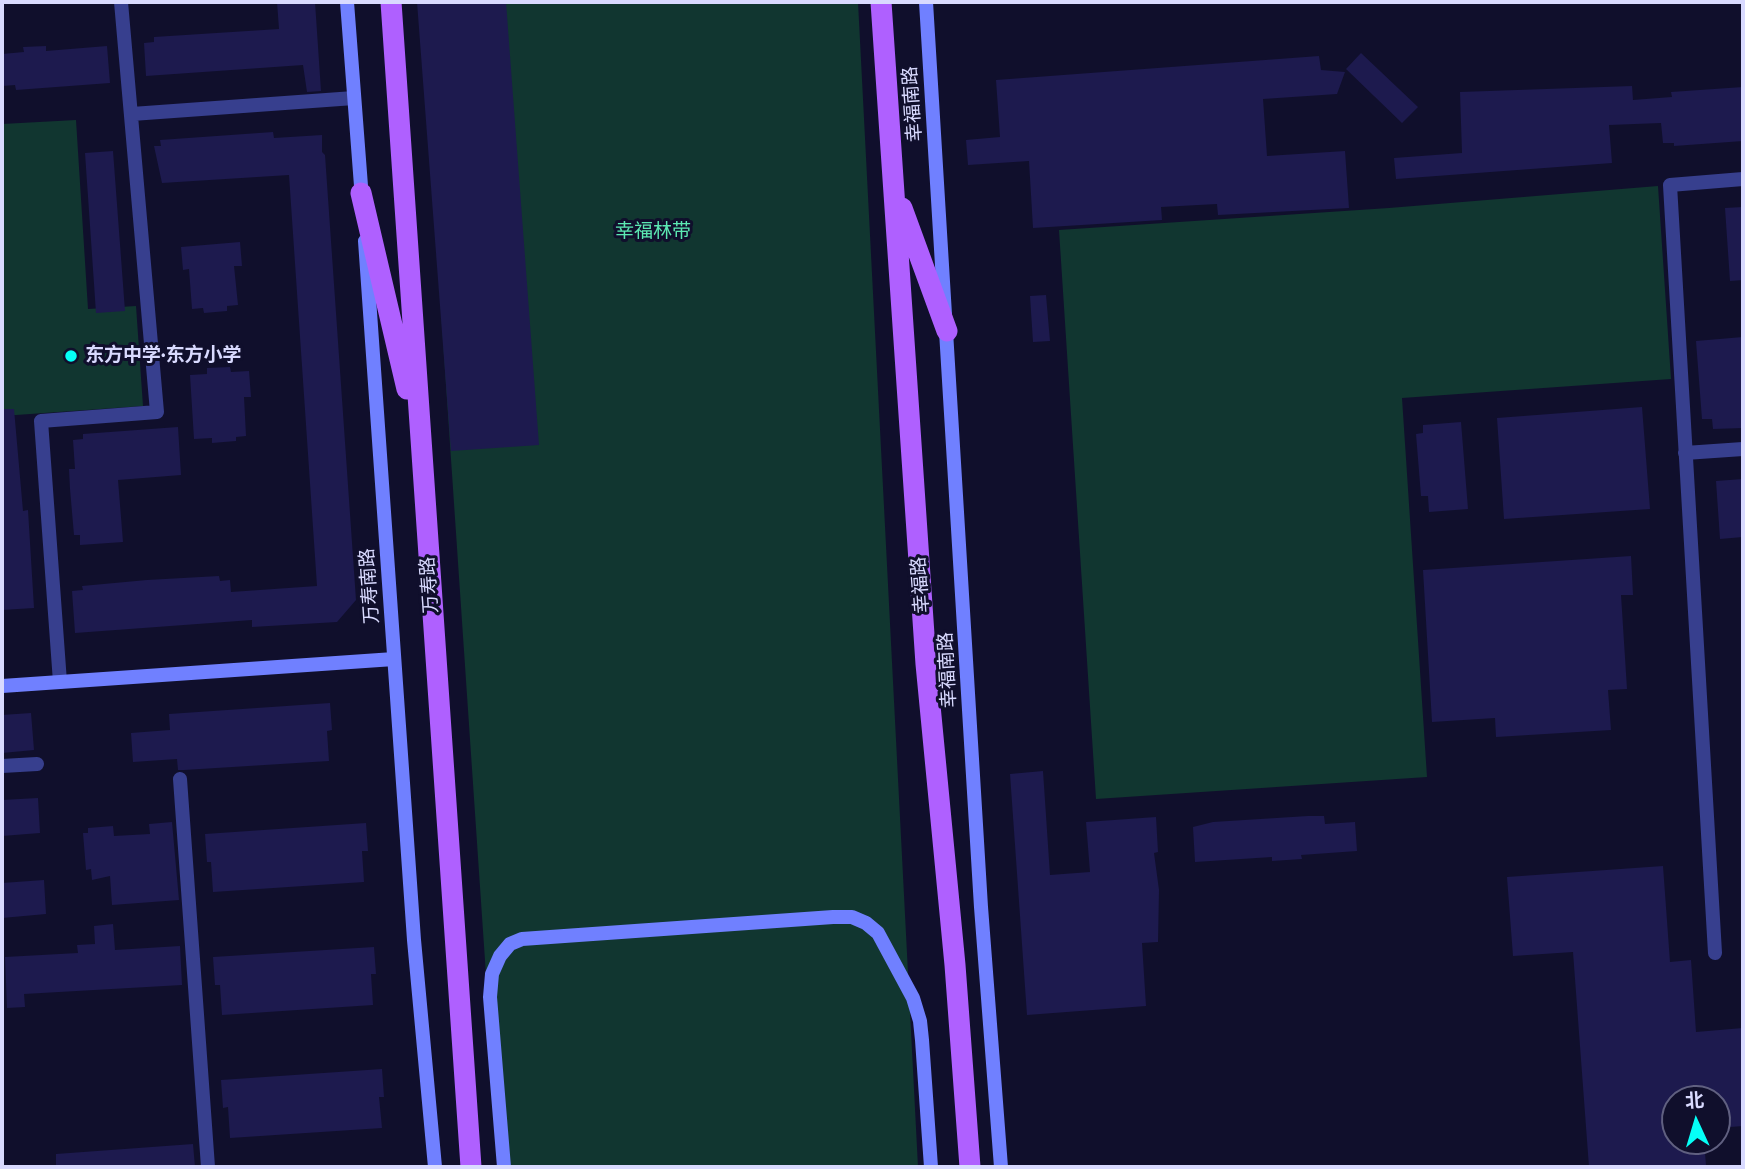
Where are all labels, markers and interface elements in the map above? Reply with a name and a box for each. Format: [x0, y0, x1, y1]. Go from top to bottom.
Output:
street label: 幸福南路 [899, 65, 927, 143]
park label: 幸福林带 [615, 221, 691, 243]
place label: 东方中学·东方小学 [85, 345, 242, 367]
marker: 东方中学·东方小学 [63, 348, 79, 364]
street label: 万寿南路 [356, 547, 384, 625]
street label: 万寿路 [417, 556, 443, 614]
street label: 幸福路 [908, 556, 934, 614]
street label: 幸福南路 [935, 631, 961, 709]
north arrow [1661, 1085, 1731, 1155]
text: 北 [1684, 1088, 1705, 1113]

